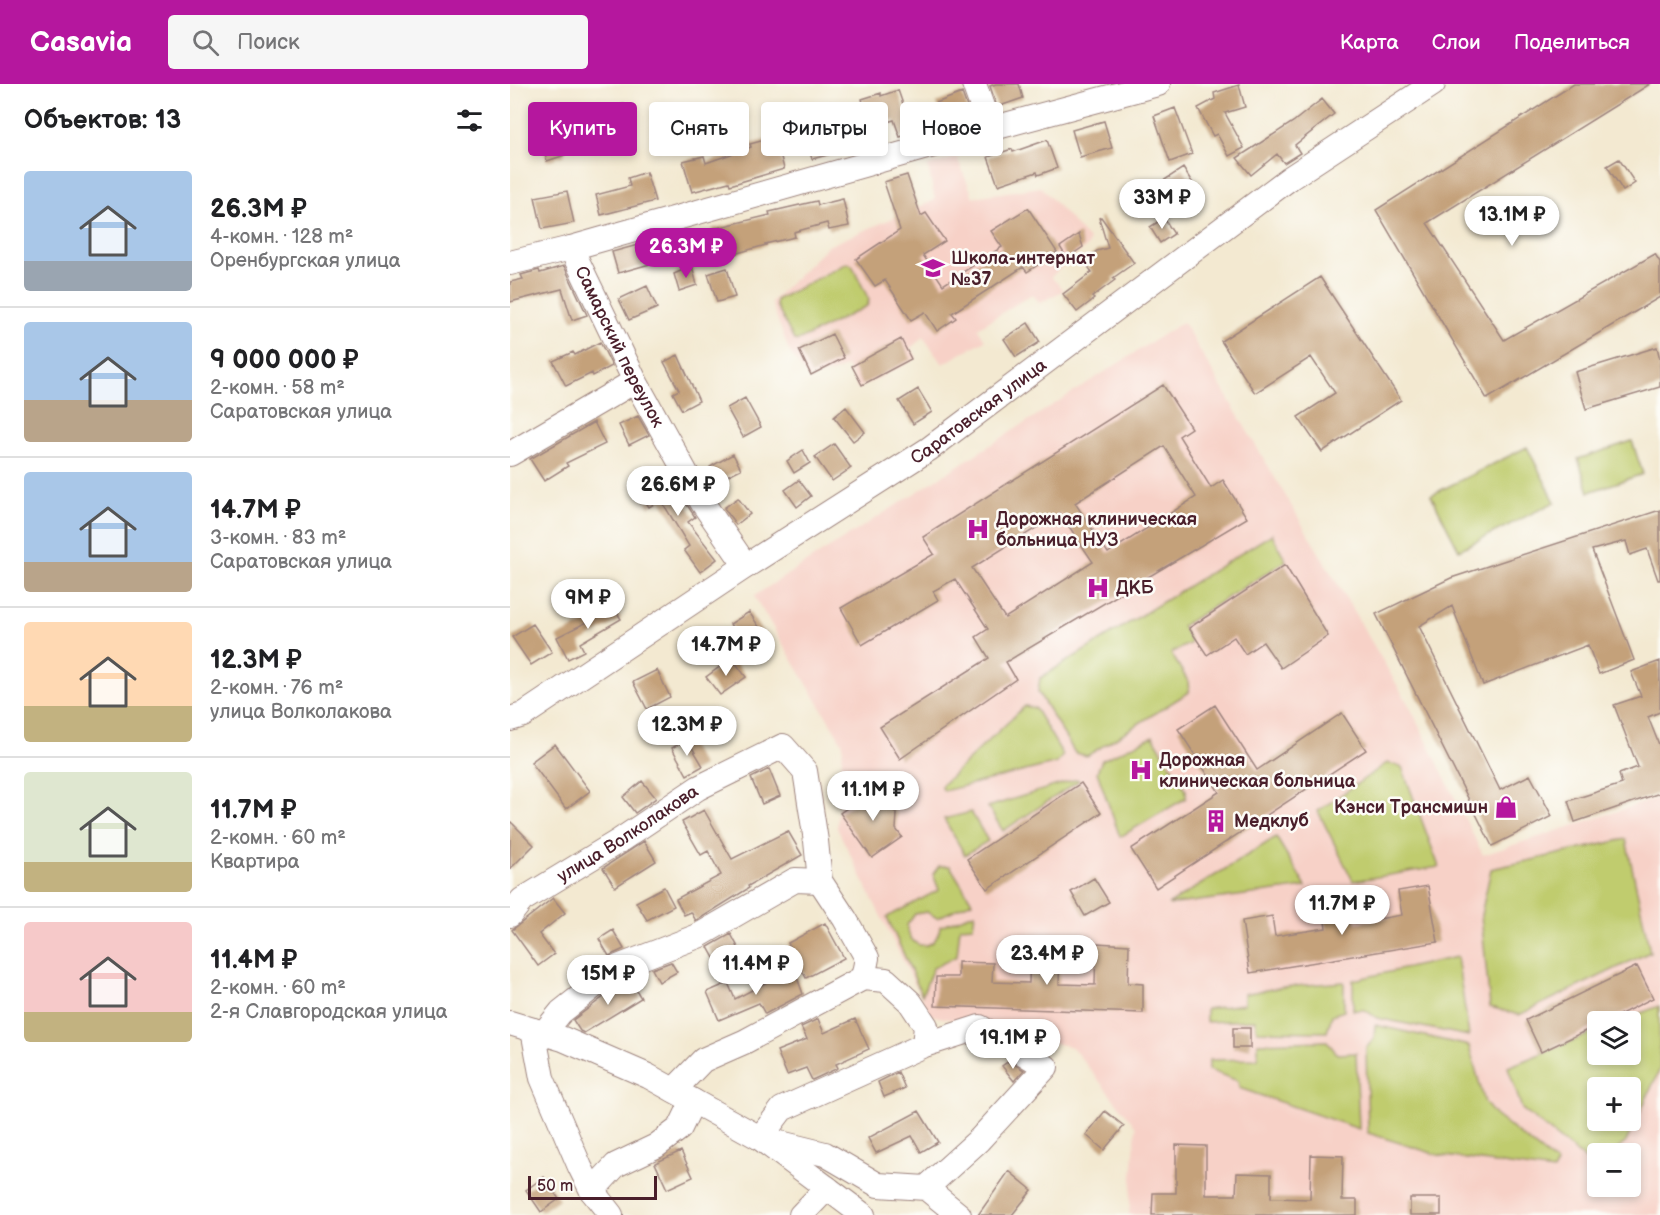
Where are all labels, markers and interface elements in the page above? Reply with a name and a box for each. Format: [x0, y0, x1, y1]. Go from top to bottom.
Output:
search box [168, 15, 588, 69]
text: Casavia [30, 26, 132, 59]
icon: search [189, 26, 222, 59]
text: Поиск [237, 29, 300, 56]
text: Карта [1340, 30, 1399, 55]
text: Слои [1432, 30, 1481, 55]
text: Поделиться [1514, 30, 1630, 55]
chip: Купить [528, 102, 637, 156]
chip: Снять [649, 102, 749, 156]
chip: Фильтры [761, 102, 888, 156]
chip: Новое [900, 102, 1003, 156]
icon: filters [453, 104, 486, 137]
text: Объектов: 13 [24, 105, 181, 136]
pin: 33M ₽ [1120, 179, 1204, 230]
text: 33M ₽ [1133, 186, 1191, 210]
text: 26.3M ₽ [210, 194, 307, 225]
icon: home [72, 195, 144, 267]
pin: 13.1M ₽ [1457, 196, 1567, 247]
text: 13.1M ₽ [1478, 203, 1546, 227]
text: 4-комн. · 128 m² [210, 225, 353, 249]
pin: 26.3M ₽ [631, 228, 741, 279]
text: 26.3M ₽ [649, 235, 723, 259]
place label: Школа-интернат №37 [951, 248, 1095, 290]
text: Оренбургская улица [210, 249, 401, 273]
school or university icon: Школа-интернат №37 [920, 255, 946, 281]
street label: Самарский переулок [571, 263, 669, 431]
text: 9 000 000 ₽ [210, 345, 359, 376]
icon: home [72, 346, 144, 418]
street label: Саратовская улица [907, 354, 1051, 469]
text: 2-комн. · 58 m² [210, 376, 345, 400]
text: Саратовская улица [210, 400, 392, 424]
pin: 26.6M ₽ [623, 466, 733, 517]
text: 26.6M ₽ [641, 473, 715, 497]
text: 14.7M ₽ [210, 495, 301, 526]
icon: home [72, 496, 144, 568]
place label: Дорожная клиническая больница НУЗ [996, 509, 1197, 551]
hospital icon: Дорожная клиническая больница НУЗ [965, 516, 991, 542]
text: 3-комн. · 83 m² [210, 526, 346, 550]
text: Саратовская улица [210, 550, 392, 574]
hospital icon: ДКБ [1085, 575, 1111, 601]
place label: ДКБ [1116, 578, 1154, 599]
pin: 9M ₽ [552, 579, 624, 630]
text: 9M ₽ [565, 586, 611, 610]
pin: 14.7M ₽ [671, 626, 781, 677]
text: 14.7M ₽ [691, 633, 761, 657]
text: 12.3M ₽ [210, 645, 302, 676]
icon: home [72, 646, 144, 718]
text: 2-комн. · 76 m² [210, 676, 343, 700]
text: улица Волколакова [210, 700, 392, 724]
pin: 12.3M ₽ [632, 706, 742, 757]
text: 12.3M ₽ [652, 713, 722, 737]
place label: Дорожная клиническая больница [1159, 750, 1356, 792]
hospital icon: Дорожная клиническая больница [1128, 757, 1154, 783]
pin: 11.1M ₽ [818, 771, 928, 822]
text: 11.1M ₽ [841, 778, 905, 802]
street label: улица Волколакова [553, 780, 702, 887]
shop icon: Кэнси Трансмишн [1493, 794, 1519, 820]
text: 11.7M ₽ [210, 795, 297, 826]
icon: home [72, 796, 144, 868]
place label: Кэнси Трансмишн [1334, 797, 1488, 818]
building icon: Медклуб [1203, 808, 1229, 834]
place label: Медклуб [1234, 811, 1309, 832]
text: 2-комн. · 60 m² [210, 826, 346, 850]
text: Квартира [210, 850, 300, 874]
pin: 11.7M ₽ [1287, 885, 1397, 936]
text: 11.7M ₽ [1309, 892, 1375, 916]
pin: 23.4M ₽ [992, 935, 1102, 986]
text: 23.4M ₽ [1010, 942, 1084, 966]
text: 11.4M ₽ [210, 945, 298, 976]
pin: 11.4M ₽ [701, 945, 811, 996]
icon: home [72, 946, 144, 1018]
text: 11.4M ₽ [722, 952, 790, 976]
pin: 15M ₽ [566, 955, 650, 1006]
text: 15M ₽ [581, 962, 635, 986]
text: 2-комн. · 60 m² [210, 976, 346, 1000]
text: 2-я Славгородская улица [210, 1000, 448, 1024]
map controls [1587, 1011, 1641, 1197]
button: layers [1587, 1011, 1641, 1065]
pin: 19.1M ₽ [958, 1019, 1068, 1070]
text: 19.1M ₽ [979, 1026, 1047, 1050]
button: + [1587, 1077, 1641, 1131]
button: − [1587, 1143, 1641, 1197]
scale bar [528, 1173, 657, 1200]
text: 50 m [537, 1177, 573, 1196]

